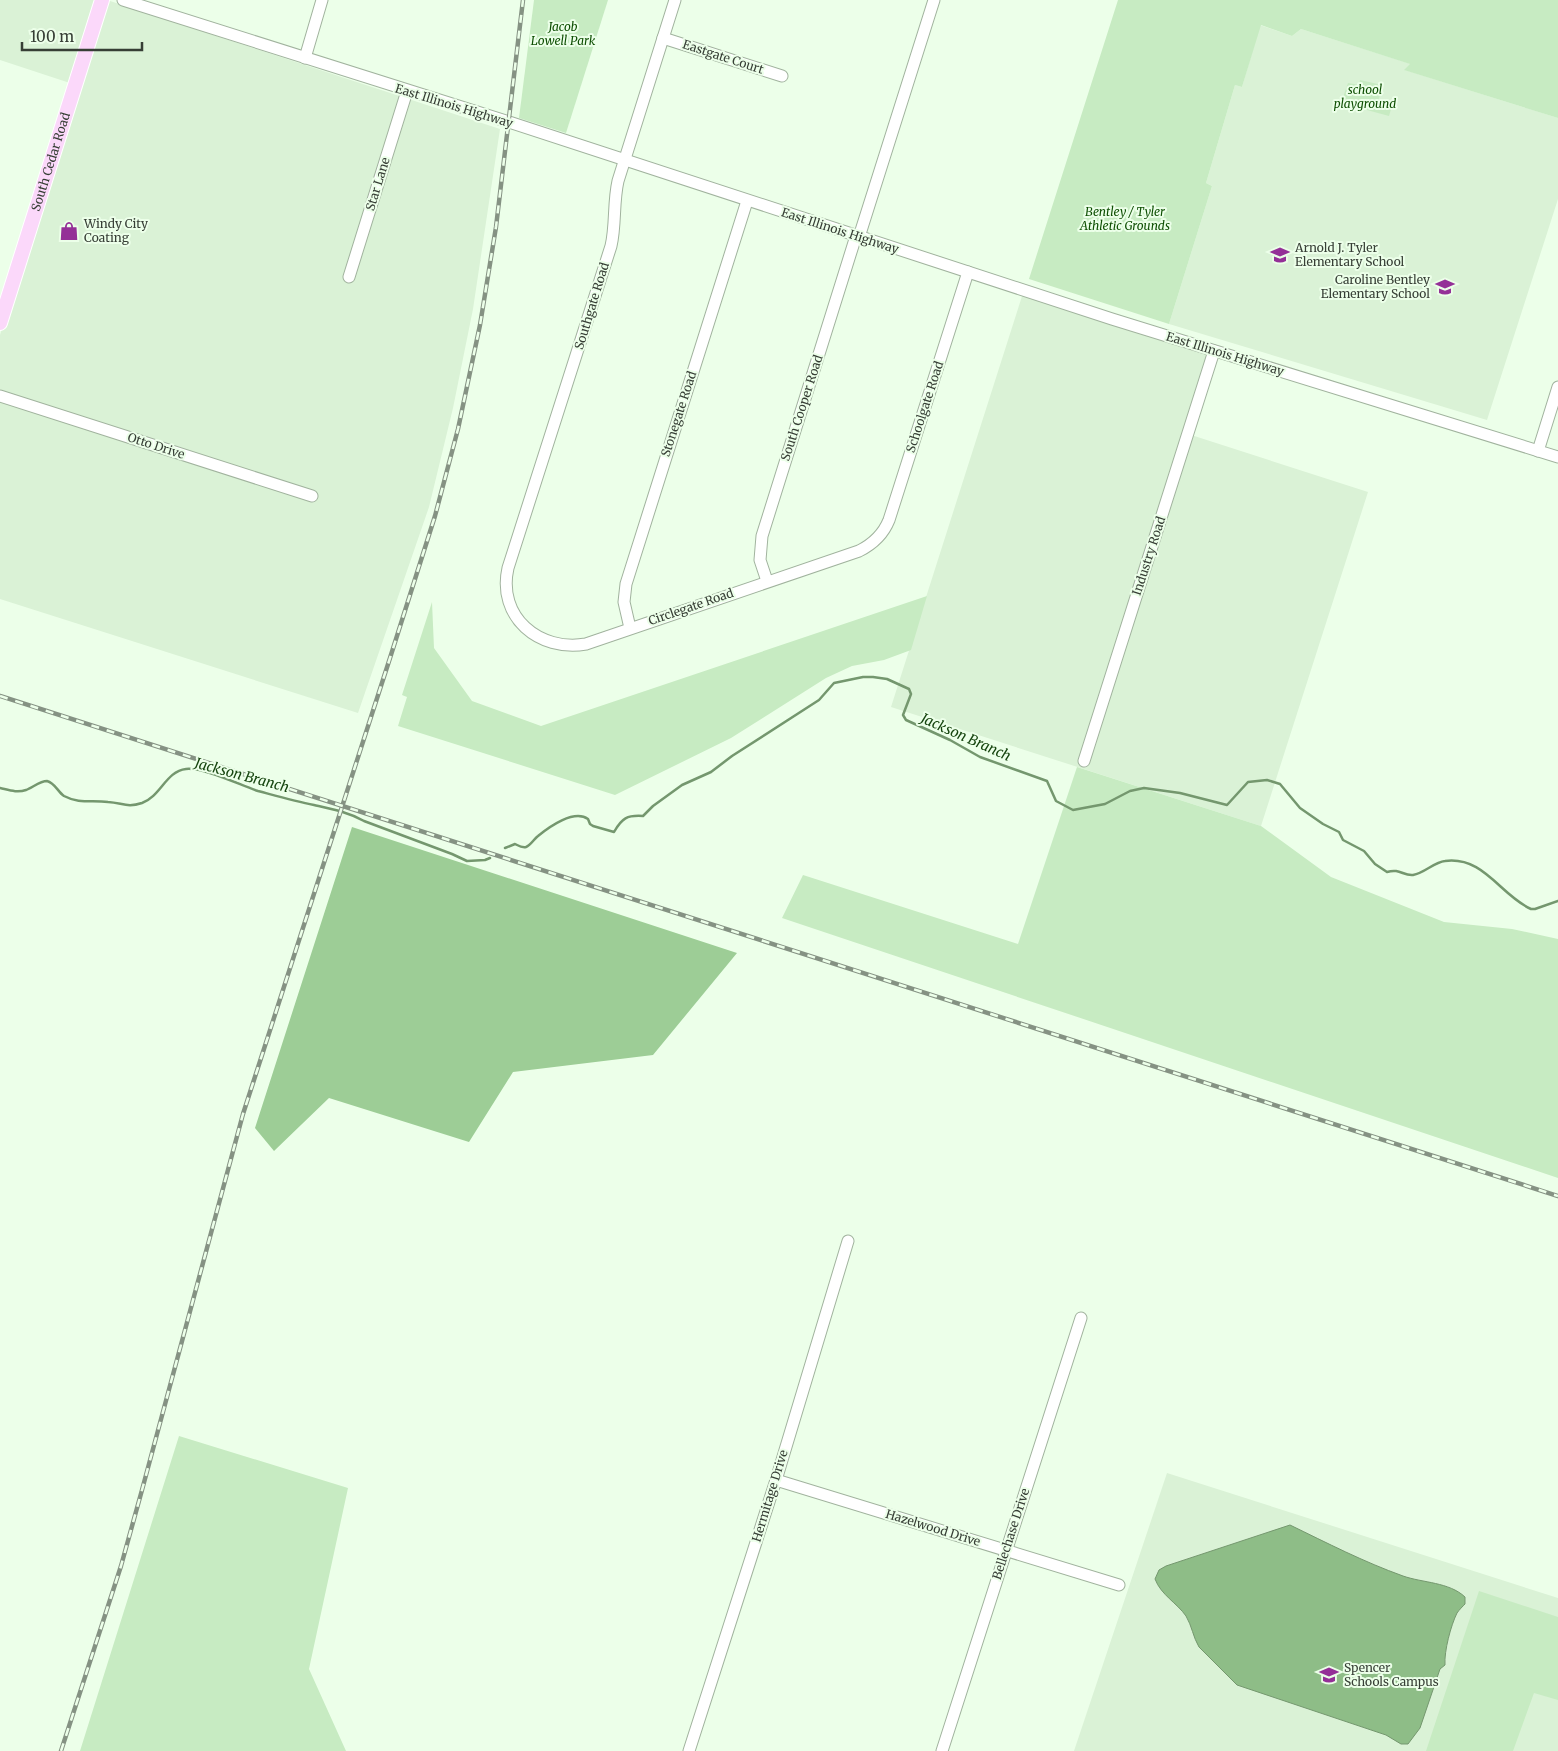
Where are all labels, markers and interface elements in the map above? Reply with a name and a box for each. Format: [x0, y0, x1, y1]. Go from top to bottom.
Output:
park label: Jacob Lowell Park [531, 19, 596, 48]
scale bar [22, 20, 142, 52]
text: 100 m [30, 27, 74, 46]
street label: Eastgate Court [681, 36, 766, 77]
street label: East Illinois Highway [393, 80, 515, 131]
park label: school playground [1334, 82, 1396, 111]
street label: South Cedar Road [28, 111, 73, 213]
street label: Star Lane [362, 155, 393, 212]
street label: East Illinois Highway [780, 204, 901, 257]
park label: Bentley / Tyler Athletic Grounds [1079, 204, 1170, 233]
place label: Windy City Coating [83, 216, 148, 245]
shop icon: Windy City Coating [58, 220, 80, 242]
place label: Arnold J. Tyler Elementary School [1294, 240, 1405, 269]
school or university icon: Arnold J. Tyler Elementary School [1269, 244, 1291, 266]
street label: Southgate Road [571, 260, 612, 351]
place label: Caroline Bentley Elementary School [1321, 272, 1430, 301]
school or university icon: Caroline Bentley Elementary School [1434, 276, 1456, 298]
street label: East Illinois Highway [1164, 328, 1286, 379]
street label: South Cooper Road [777, 353, 826, 463]
street label: Schoolgate Road [903, 359, 946, 454]
street label: Stonegate Road [658, 369, 699, 458]
street label: Otto Drive [126, 429, 187, 462]
street label: Industry Road [1129, 514, 1168, 597]
street label: Circlegate Road [646, 585, 735, 628]
water label: Jackson Branch [916, 708, 1014, 765]
water label: Jackson Branch [191, 753, 291, 796]
street label: Hermitage Drive [748, 1448, 791, 1544]
street label: Bellechase Drive [989, 1486, 1032, 1581]
street label: Hazelwood Drive [884, 1506, 982, 1549]
place label: Spencer Schools Campus [1344, 1660, 1439, 1689]
school or university icon: Spencer Schools Campus [1318, 1664, 1340, 1686]

